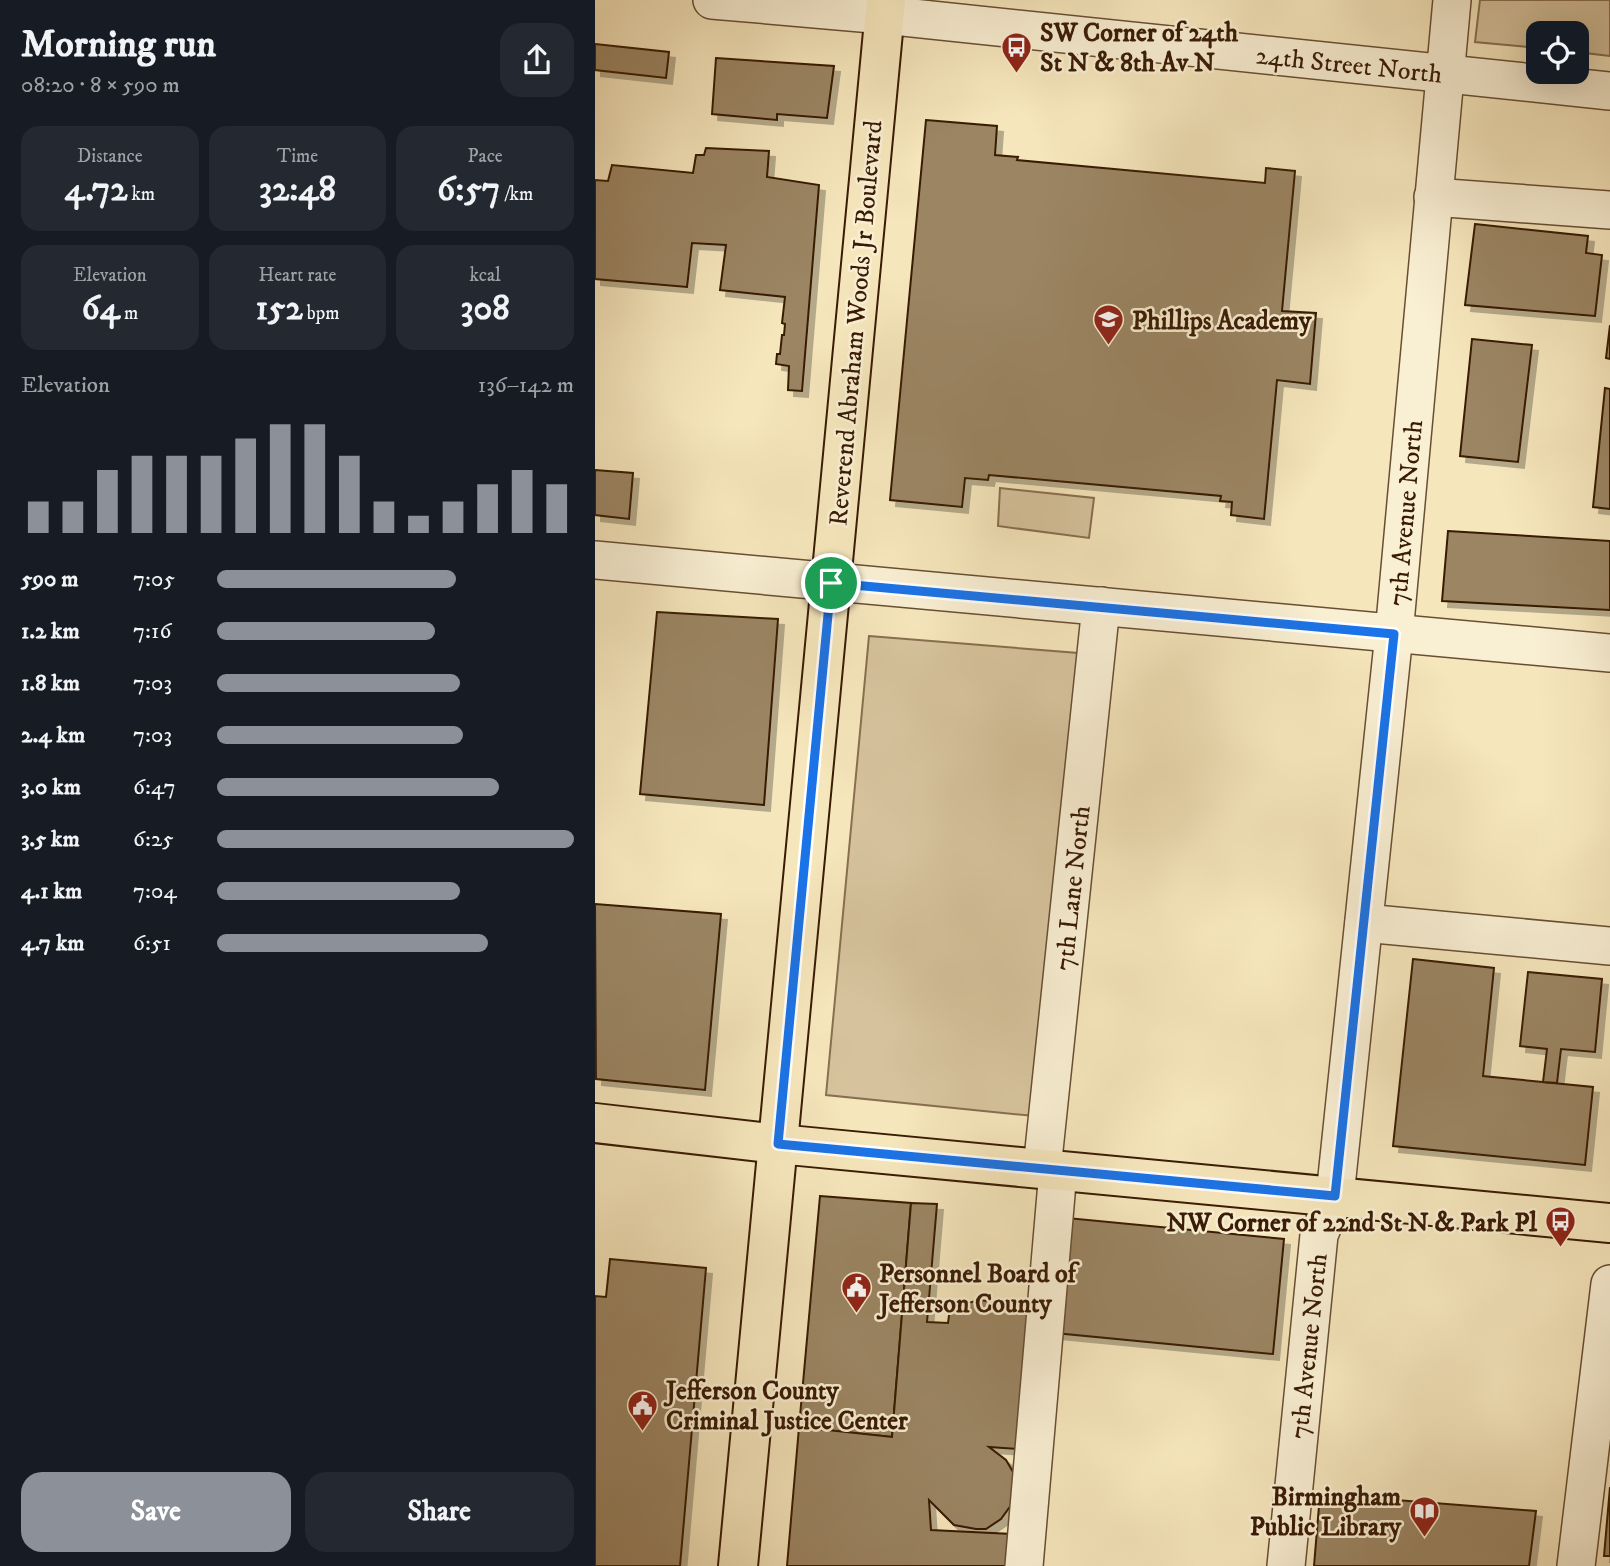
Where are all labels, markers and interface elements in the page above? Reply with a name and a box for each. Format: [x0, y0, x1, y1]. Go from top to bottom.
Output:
place label: SW Corner of 24th St N & 8th Av N [1040, 17, 1239, 80]
text: Morning run [21, 21, 216, 69]
map controls [1526, 21, 1589, 84]
button: locate [1526, 21, 1589, 84]
button: share [500, 23, 574, 97]
bus stop icon: SW Corner of 24th St N & 8th Av N [1000, 30, 1034, 74]
street label: 24th Street North [1254, 39, 1444, 92]
text: 08:20 · 8 × 590 m [21, 71, 180, 100]
street label: Reverend Abraham Woods Jr Boulevard [822, 119, 891, 527]
text: Distance [77, 145, 143, 168]
text: Time [277, 145, 318, 168]
text: Pace [468, 145, 503, 168]
text: 4.72 [65, 168, 127, 212]
text: 32:48 [259, 168, 336, 212]
text: 6:57 [437, 168, 500, 212]
text: km [127, 183, 155, 206]
text: /km [500, 183, 533, 206]
text: Elevation [73, 264, 147, 287]
text: Heart rate [259, 264, 336, 287]
text: kcal [470, 264, 501, 287]
text: 64 [81, 287, 120, 331]
text: 152 [255, 287, 303, 331]
text: 308 [460, 287, 510, 331]
text: m [120, 302, 138, 325]
text: bpm [303, 302, 340, 325]
school or university icon: Phillips Academy [1092, 303, 1126, 347]
place label: Phillips Academy [1132, 305, 1312, 338]
text: Elevation [21, 371, 110, 400]
text: 136–142 m [478, 371, 574, 400]
street label: 7th Avenue North [1382, 418, 1431, 608]
pin [801, 553, 861, 613]
icon: arrive [812, 564, 850, 602]
text: 590 m [21, 565, 79, 594]
text: 7:05 [133, 565, 175, 594]
text: 1.2 km [21, 617, 80, 646]
text: 7:16 [133, 617, 171, 646]
text: 1.8 km [21, 669, 80, 698]
text: 7:03 [133, 669, 172, 698]
text: 2.4 km [21, 721, 85, 750]
text: 7:03 [133, 721, 172, 750]
text: 3.0 km [21, 773, 81, 802]
text: 6:47 [133, 773, 176, 802]
street label: 7th Lane North [1048, 804, 1099, 972]
text: 3.5 km [21, 825, 80, 854]
text: 6:25 [133, 825, 174, 854]
text: 4.1 km [21, 877, 82, 906]
text: 7:04 [133, 877, 177, 906]
text: 4.7 km [21, 929, 85, 958]
text: 6:51 [133, 929, 171, 958]
bus stop icon: NW Corner of 22nd St N & Park Pl [1543, 1205, 1577, 1249]
place label: NW Corner of 22nd St N & Park Pl [1166, 1207, 1538, 1240]
street label: 7th Avenue North [1283, 1251, 1336, 1441]
place label: Personnel Board of Jefferson County [876, 1258, 1081, 1321]
public building icon: Personnel Board of Jefferson County [839, 1271, 873, 1315]
place label: Jefferson County Criminal Justice Center [663, 1375, 908, 1438]
public building icon: Jefferson County Criminal Justice Center [626, 1388, 660, 1432]
button: Save [21, 1472, 291, 1552]
button: Share [305, 1472, 574, 1552]
place label: Birmingham Public Library [1250, 1481, 1402, 1544]
library icon: Birmingham Public Library [1407, 1494, 1441, 1538]

